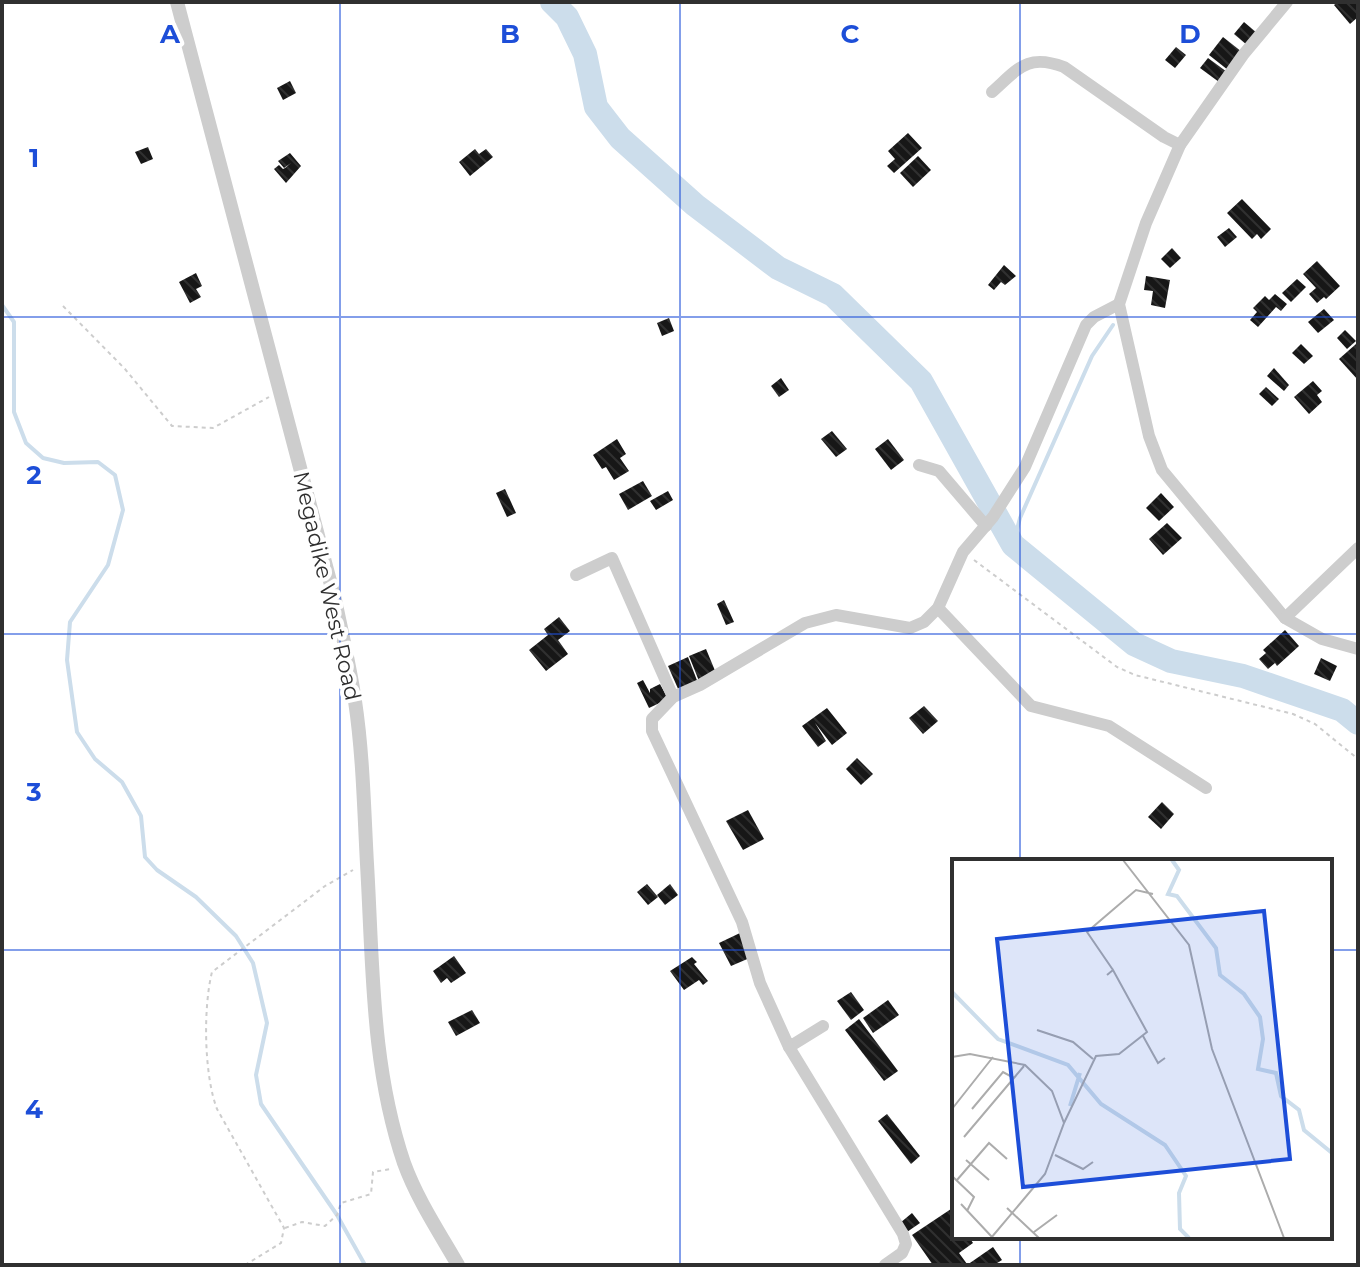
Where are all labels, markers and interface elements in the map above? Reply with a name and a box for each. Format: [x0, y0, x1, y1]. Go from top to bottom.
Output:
text: A [159, 18, 181, 50]
text: B [500, 18, 520, 50]
text: C [841, 18, 860, 50]
text: D [1179, 18, 1201, 50]
text: 1 [29, 142, 39, 174]
text: 2 [26, 459, 42, 491]
street label: Megadike West Road [287, 469, 367, 703]
text: 3 [25, 776, 42, 808]
inset map [952, 859, 1332, 1239]
text: 4 [25, 1093, 43, 1125]

